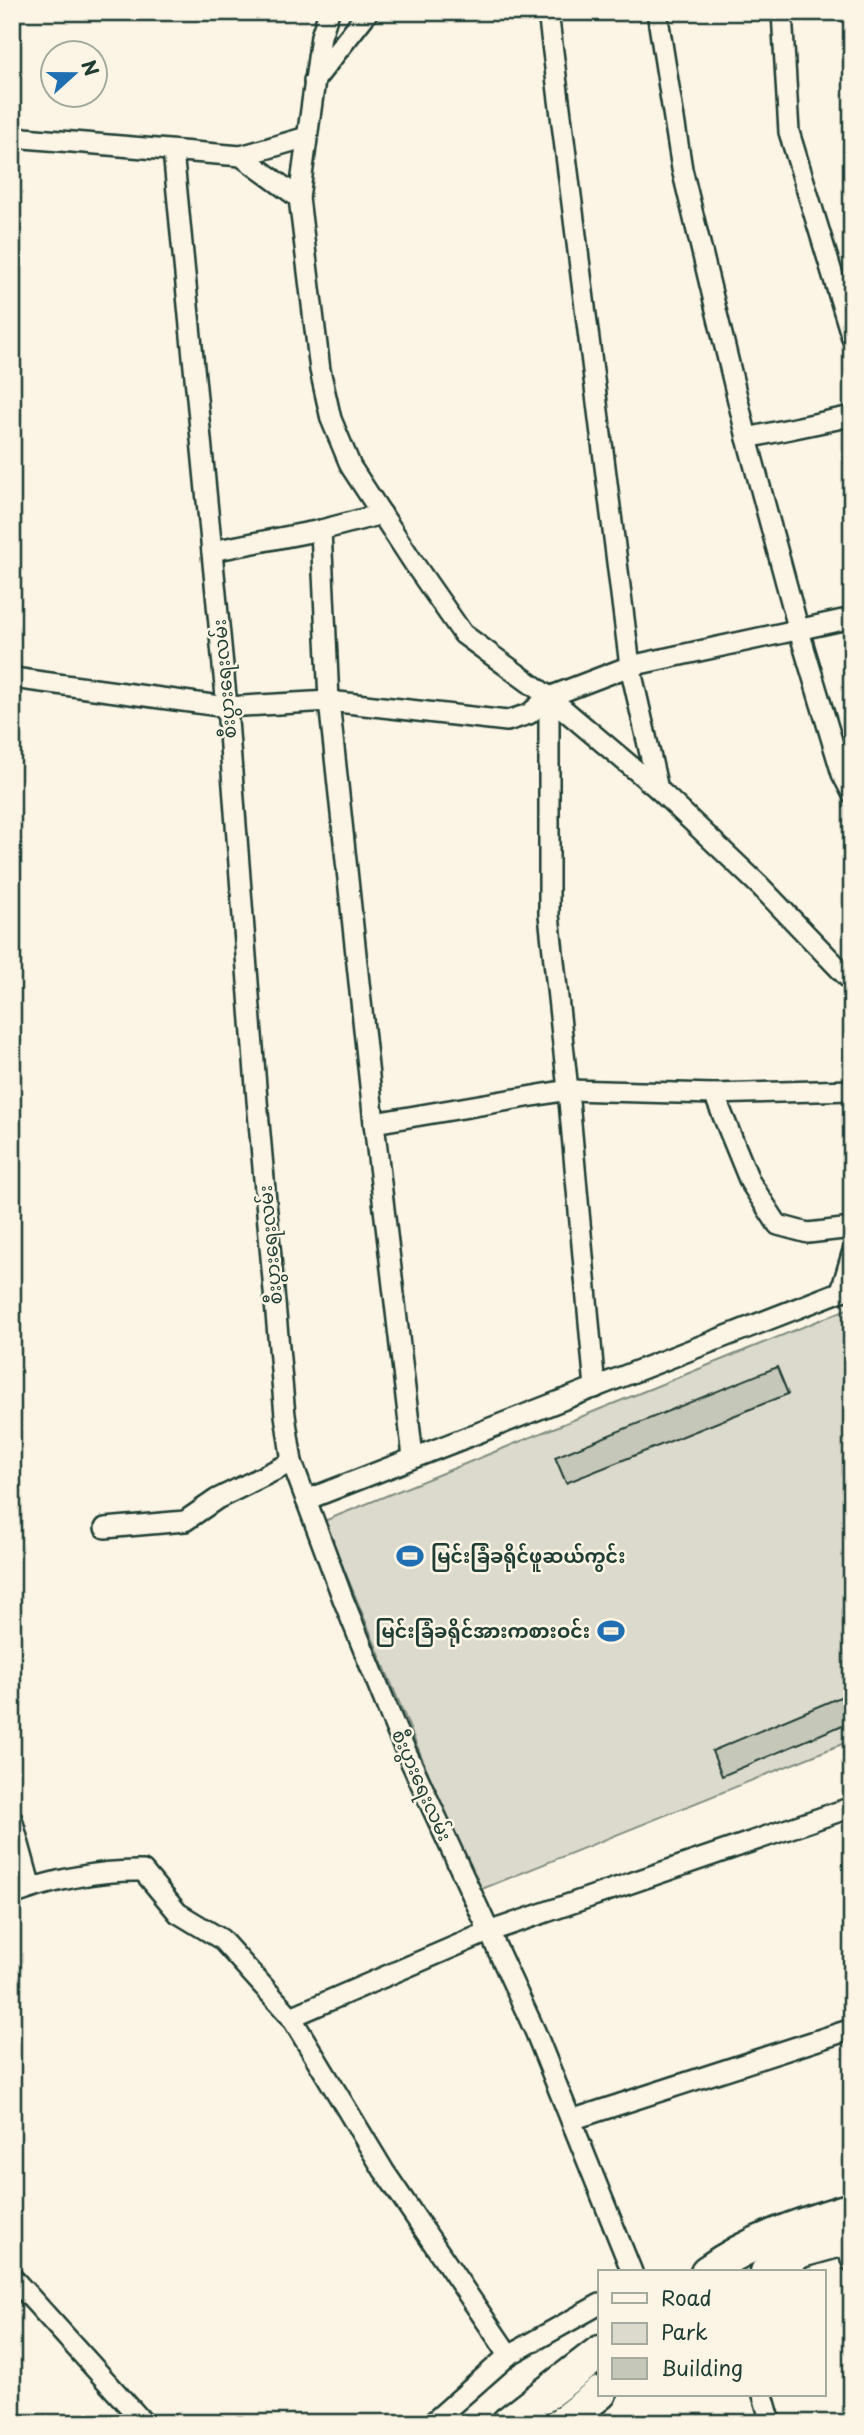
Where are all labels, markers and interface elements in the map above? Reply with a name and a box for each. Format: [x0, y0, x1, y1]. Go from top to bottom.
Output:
north arrow [38, 38, 108, 108]
text: N [75, 56, 107, 80]
street label: စီးပွားရေးလမ်း [204, 618, 245, 740]
street label: စီးပွားရေးလမ်း [250, 1184, 291, 1306]
sports icon: မြင်းခြံခရိုင်ဖူဆယ်ကွင်း [395, 1541, 425, 1571]
place label: မြင်းခြံခရိုင်ဖူဆယ်ကွင်း [431, 1541, 625, 1572]
place label: မြင်းခြံခရိုင်အားကစားဝင်း [375, 1616, 590, 1647]
sports icon: မြင်းခြံခရိုင်အားကစားဝင်း [596, 1616, 626, 1646]
street label: စီးပွားရေးလမ်း [383, 1724, 460, 1846]
legend [598, 2270, 826, 2396]
text: Road [661, 2281, 712, 2313]
text: Park [661, 2315, 708, 2347]
text: Building [661, 2351, 743, 2383]

